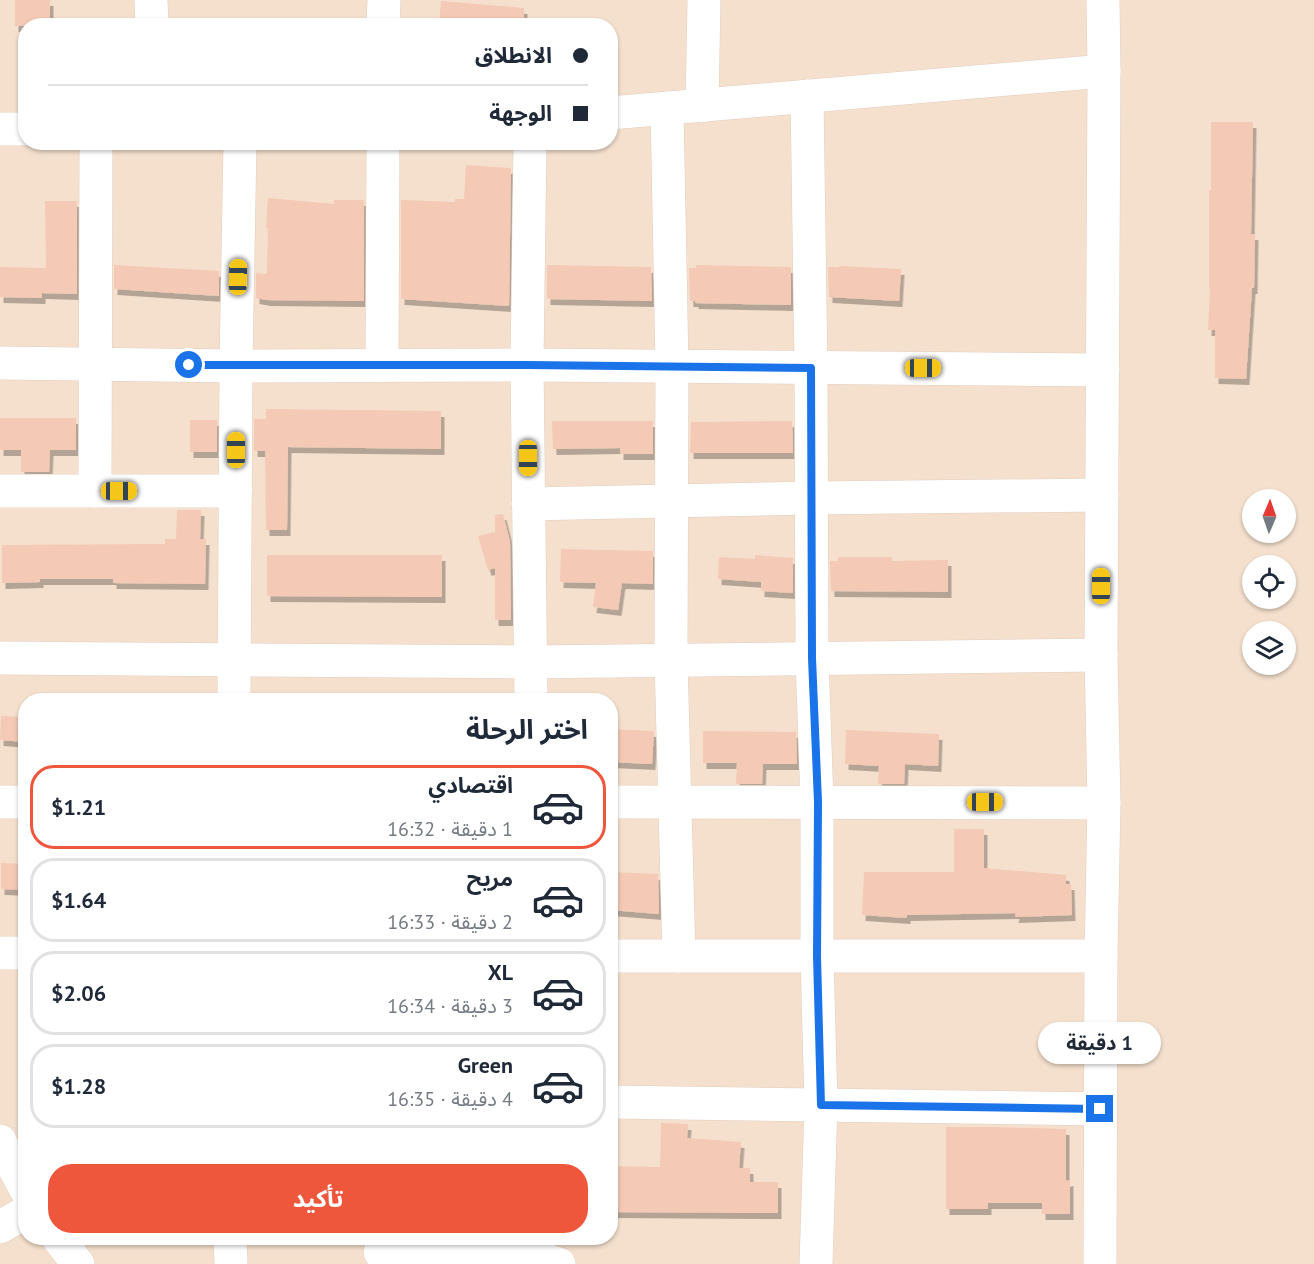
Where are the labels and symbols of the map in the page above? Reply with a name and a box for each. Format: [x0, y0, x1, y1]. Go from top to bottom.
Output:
car [229, 259, 247, 295]
route start [175, 351, 202, 378]
car [905, 359, 941, 377]
car [227, 432, 245, 468]
car [519, 440, 537, 476]
car [101, 482, 137, 500]
north arrow [1242, 489, 1296, 543]
car [1092, 568, 1110, 604]
car [967, 793, 1003, 811]
callout: 1 دقيقة [1038, 1022, 1162, 1064]
route end [1086, 1095, 1113, 1122]

